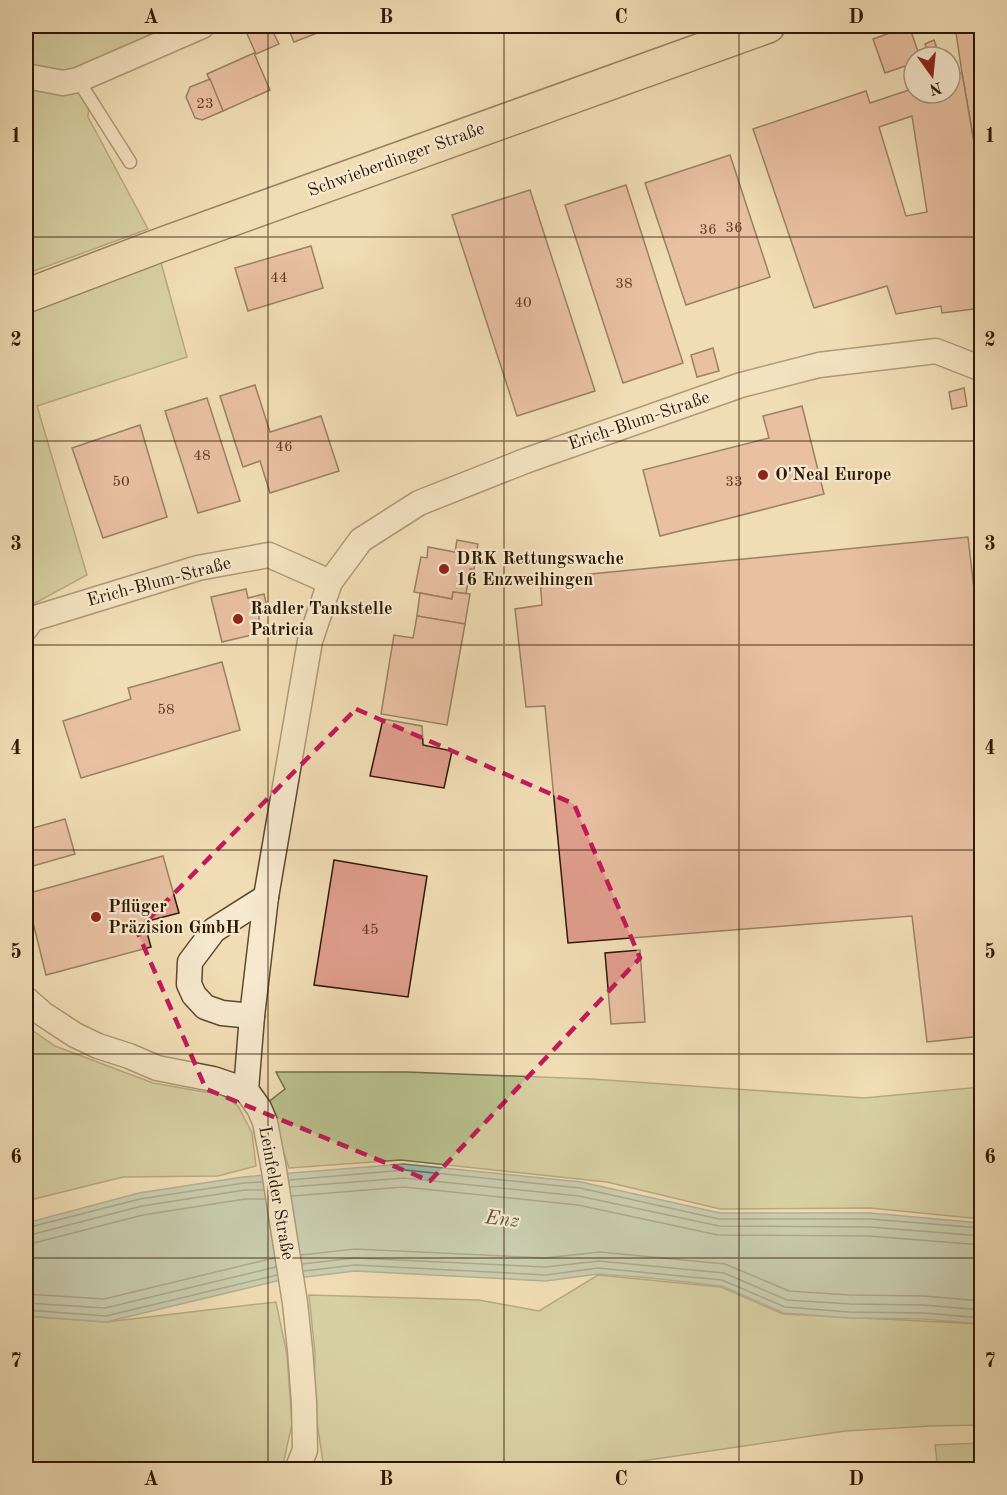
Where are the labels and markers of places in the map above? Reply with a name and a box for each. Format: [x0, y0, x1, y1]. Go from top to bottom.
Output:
place label: O'Neal Europe [775, 466, 892, 484]
marker: O'Neal Europe [756, 468, 770, 482]
place label: DRK Rettungswache 16 Enzweihingen [456, 550, 624, 589]
marker: DRK Rettungswache 16 Enzweihingen [437, 562, 451, 576]
place label: Radler Tankstelle Patricia [250, 600, 392, 639]
marker: Radler Tankstelle Patricia [231, 612, 245, 626]
place label: Pflüger Präzision GmbH [108, 898, 240, 937]
marker: Pflüger Präzision GmbH [89, 910, 103, 924]

